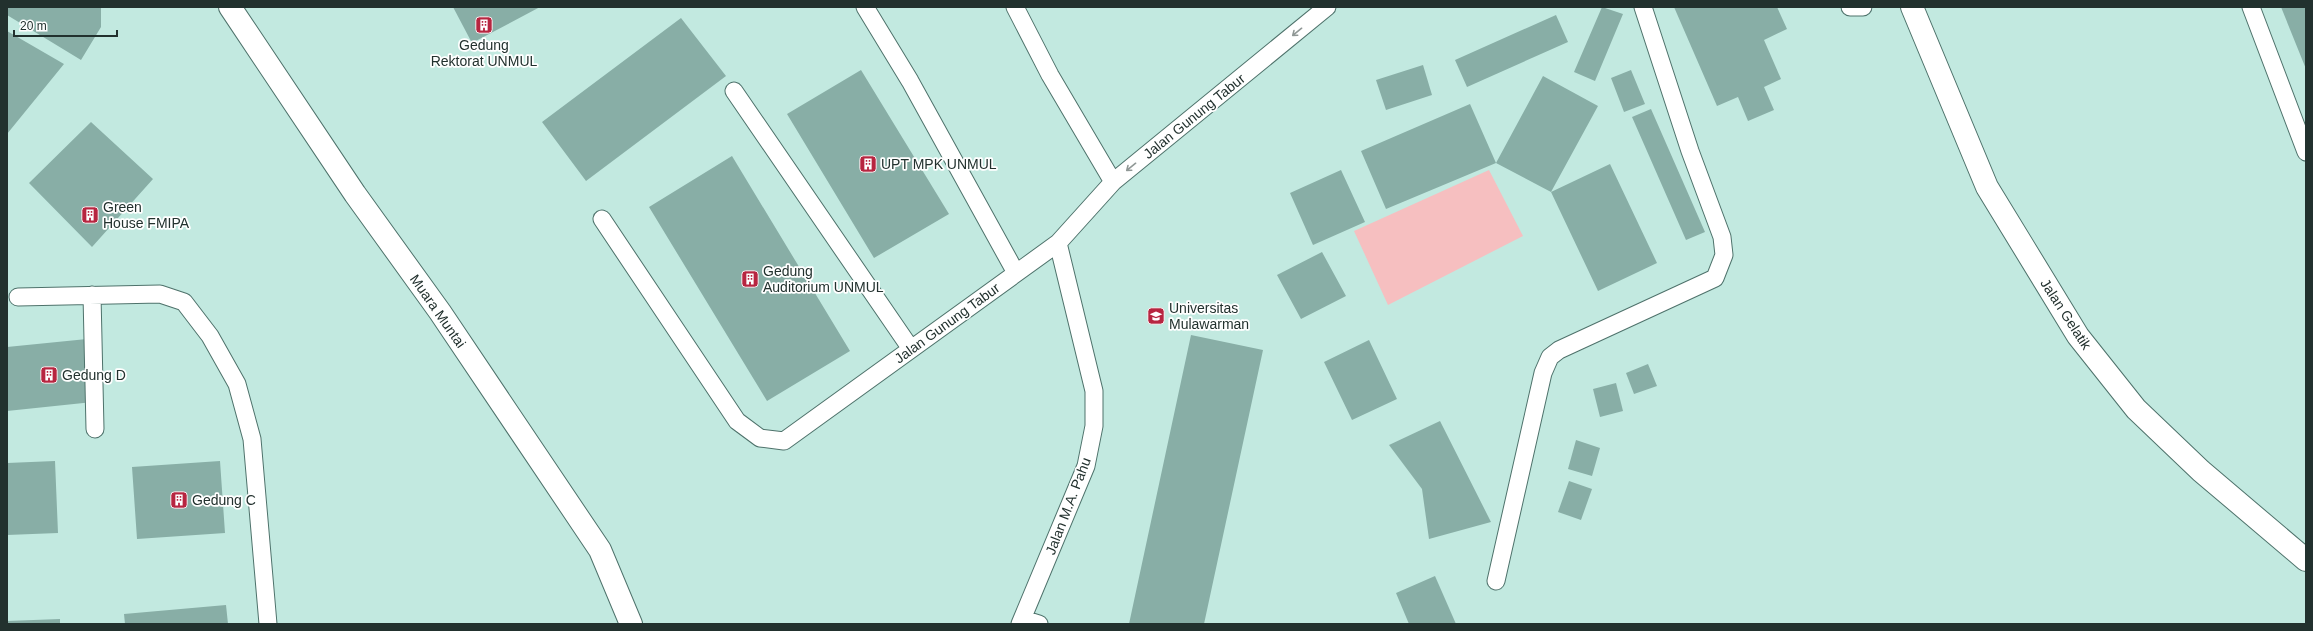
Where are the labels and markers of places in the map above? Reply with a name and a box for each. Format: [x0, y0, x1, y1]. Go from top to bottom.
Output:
building icon: Gedung Rektorat UNMUL [474, 15, 494, 35]
place label: Gedung Rektorat UNMUL [431, 37, 537, 69]
building icon: UPT MPK UNMUL [858, 154, 878, 174]
place label: UPT MPK UNMUL [881, 156, 997, 172]
place label: Green House FMIPA [103, 199, 190, 231]
building icon: Green House FMIPA [80, 205, 100, 225]
place label: Gedung Auditorium UNMUL [763, 263, 884, 295]
building icon: Gedung Auditorium UNMUL [740, 269, 760, 289]
place label: Universitas Mulawarman [1169, 300, 1249, 332]
school or university icon: Universitas Mulawarman [1146, 306, 1166, 326]
building icon: Gedung D [39, 365, 59, 385]
place label: Gedung D [62, 367, 126, 383]
building icon: Gedung C [169, 490, 189, 510]
place label: Gedung C [192, 492, 256, 508]

